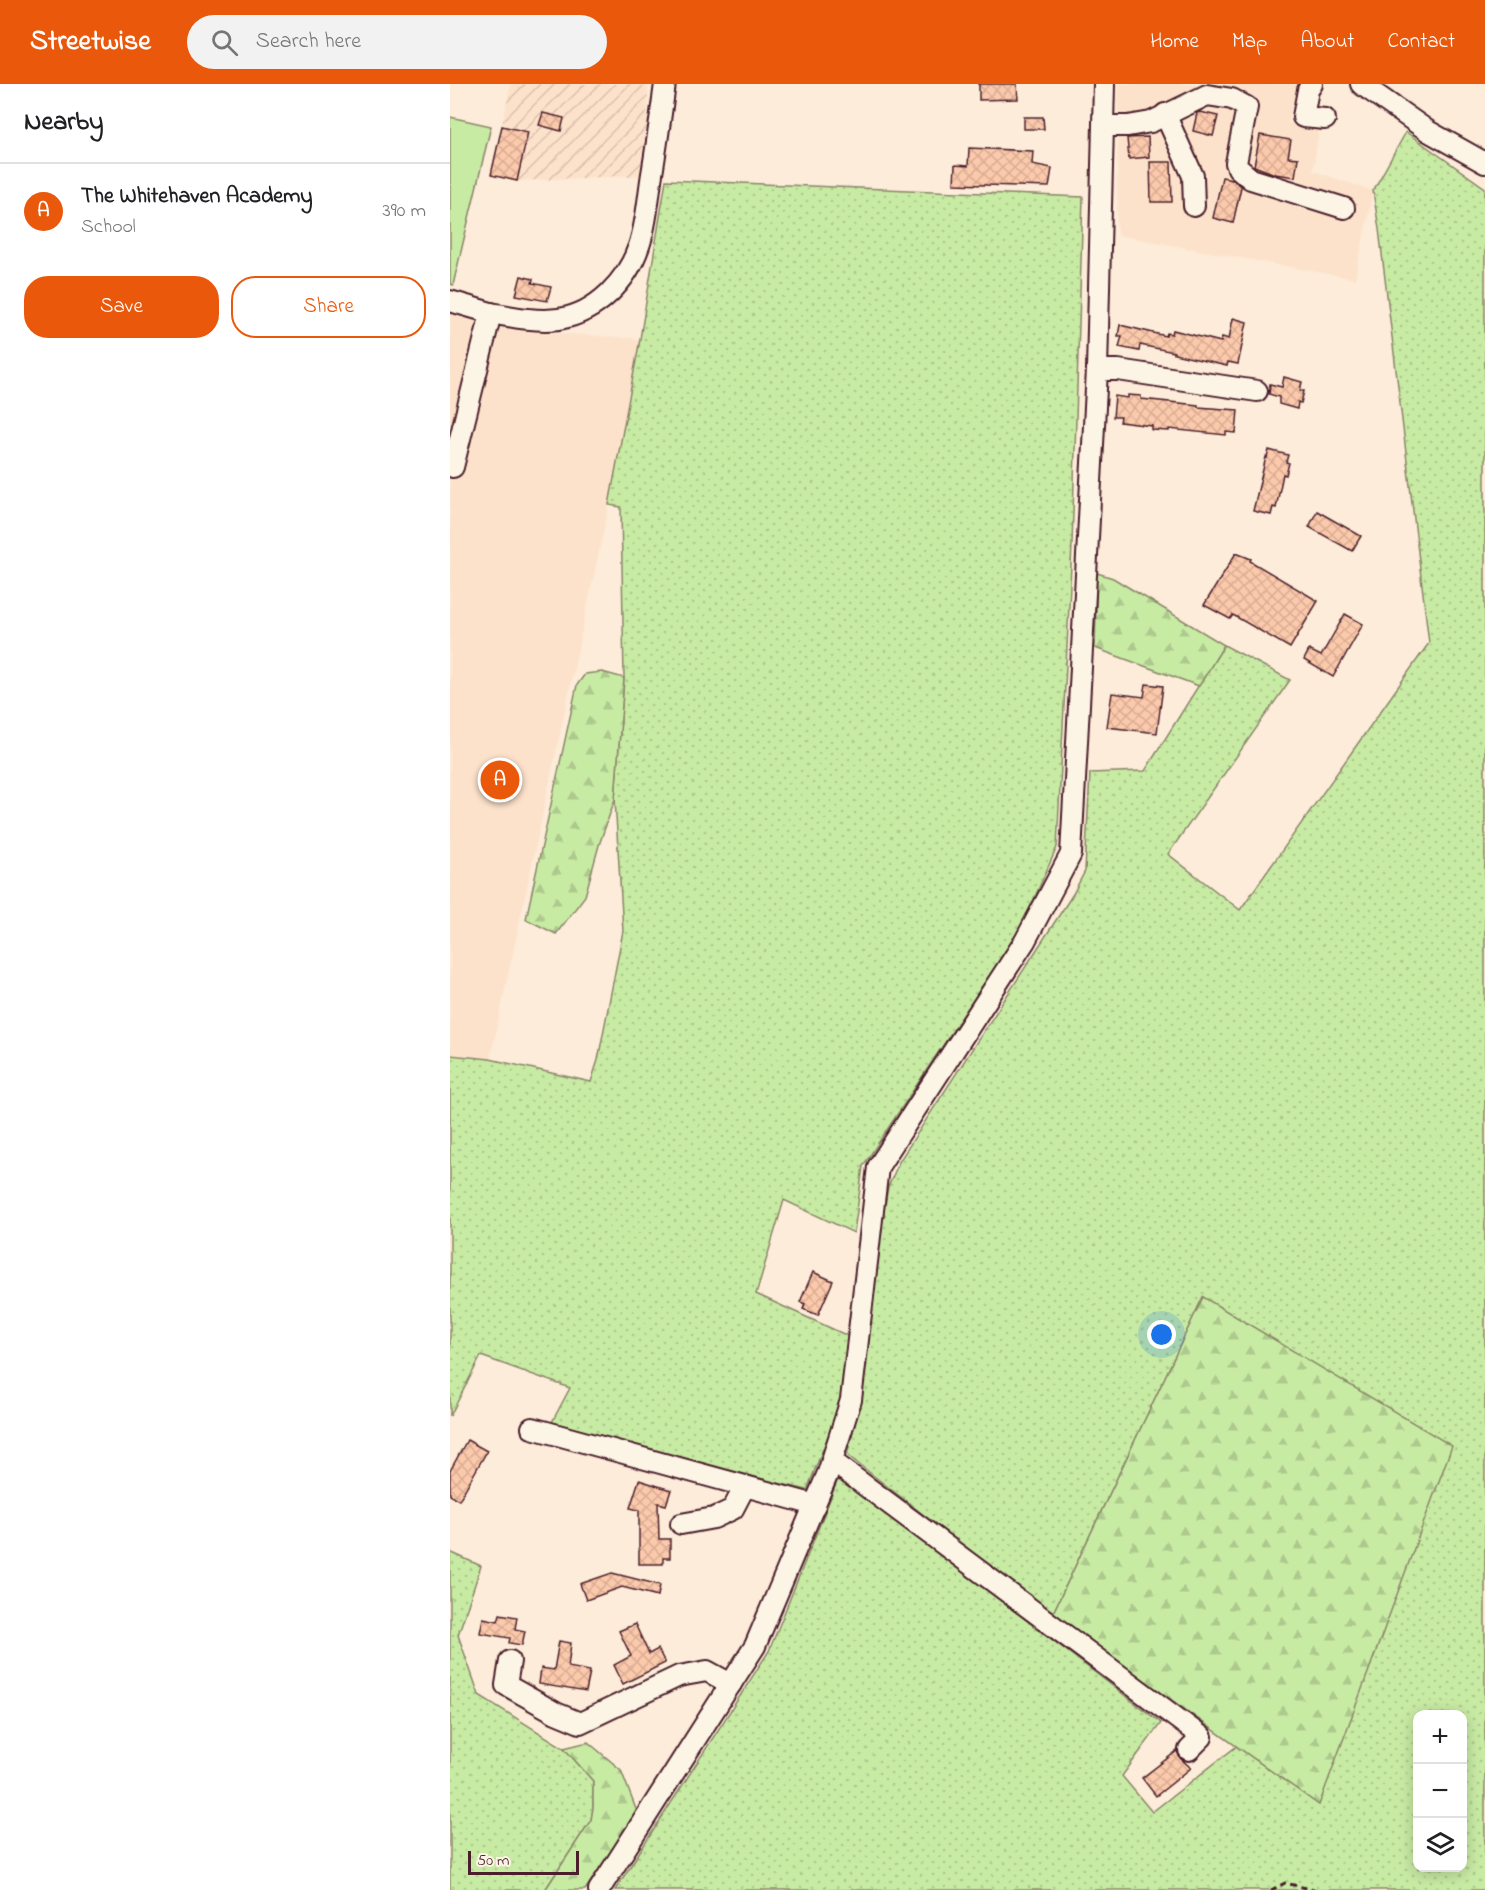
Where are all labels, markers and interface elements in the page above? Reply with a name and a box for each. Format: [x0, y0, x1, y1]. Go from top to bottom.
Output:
search box [187, 15, 607, 69]
text: Streetwise [30, 22, 151, 63]
icon: search [208, 26, 241, 59]
text: Search here [256, 26, 361, 58]
text: Home [1150, 27, 1199, 57]
text: Map [1232, 27, 1267, 57]
text: About [1300, 27, 1354, 57]
text: Contact [1387, 27, 1455, 57]
text: Nearby [24, 104, 103, 142]
text: The Whitehaven Academy [81, 181, 313, 213]
text: A [37, 197, 50, 226]
text: 390 m [383, 197, 426, 226]
text: School [81, 213, 136, 242]
button: Save [24, 276, 219, 338]
button: Share [231, 276, 426, 338]
pin: A [481, 758, 520, 802]
your location [1147, 1320, 1176, 1349]
map controls [1413, 1710, 1467, 1872]
button: + [1413, 1710, 1467, 1764]
button: − [1413, 1764, 1467, 1818]
button: layers [1413, 1818, 1467, 1872]
scale bar [468, 1848, 579, 1876]
text: 50 m [477, 1849, 509, 1873]

